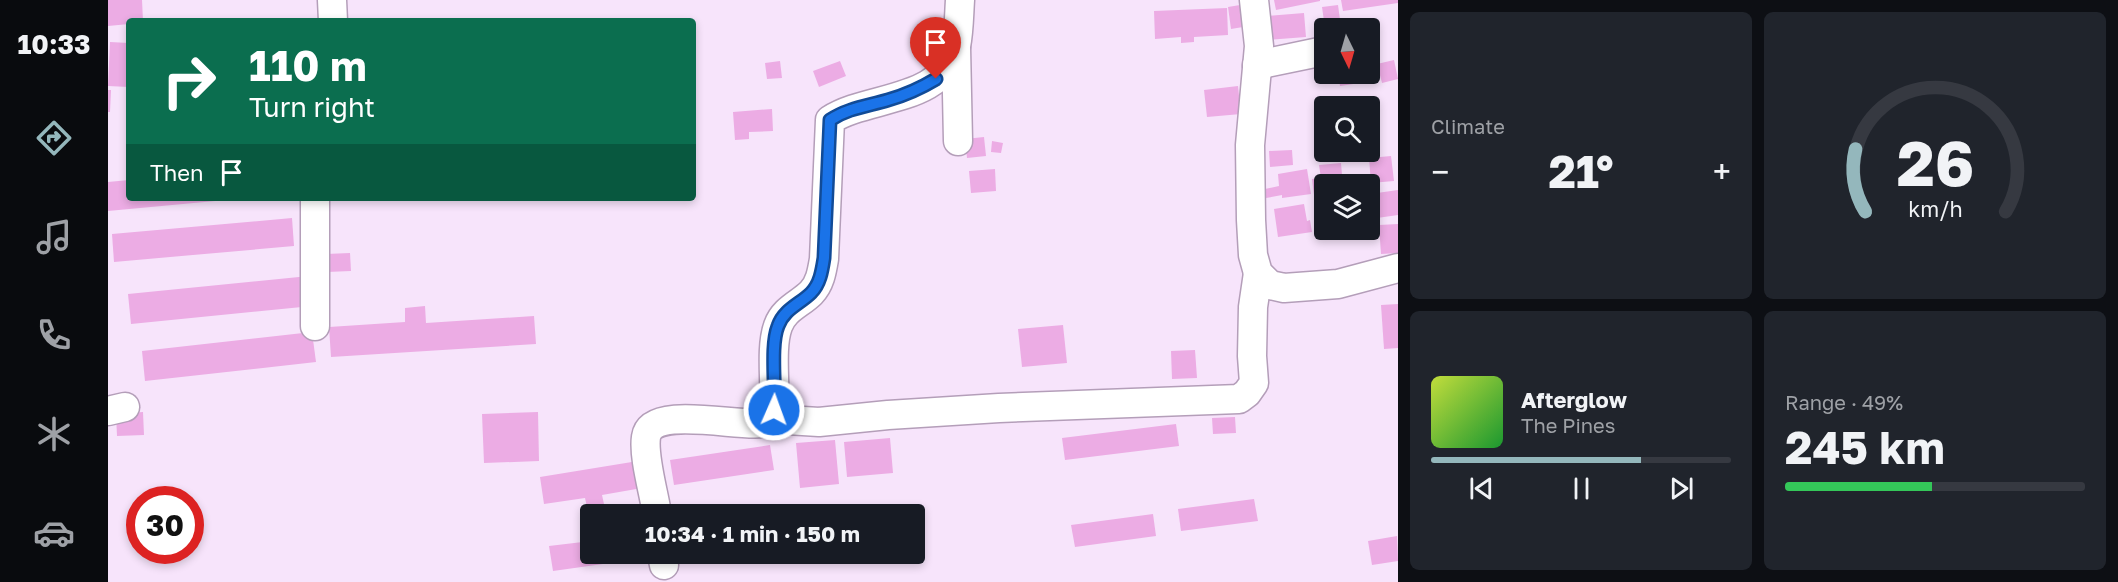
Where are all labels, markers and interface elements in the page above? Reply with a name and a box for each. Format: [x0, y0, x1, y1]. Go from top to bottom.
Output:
pin [910, 17, 961, 79]
north arrow [1314, 18, 1380, 84]
map controls [1314, 18, 1380, 240]
icon: arrive [919, 26, 952, 59]
text: 10:33 [17, 28, 91, 60]
text: 110 m [249, 40, 367, 90]
icon: right [150, 42, 228, 120]
text: Turn right [249, 91, 375, 123]
button: search [1314, 96, 1380, 162]
text: Climate [1431, 114, 1505, 138]
icon: directions [33, 117, 75, 159]
text: 26 [1896, 125, 1974, 200]
text: 21° [1548, 144, 1614, 198]
text: − [1431, 152, 1449, 191]
text: + [1713, 152, 1731, 191]
icon: arrive [215, 156, 248, 189]
text: Then [150, 159, 203, 186]
button: layers [1314, 174, 1380, 240]
text: km/h [1908, 197, 1962, 223]
icon: music [33, 216, 75, 258]
icon: phone [33, 314, 75, 356]
position arrow [742, 378, 806, 442]
text: Afterglow [1521, 386, 1627, 413]
text: Range · 49% [1785, 390, 1903, 414]
icon: climate [33, 413, 75, 455]
text: The Pines [1521, 413, 1615, 437]
text: 245 km [1785, 420, 1945, 474]
icon: previous [1465, 472, 1498, 505]
icon: pause [1565, 472, 1598, 505]
icon: next [1665, 472, 1698, 505]
speed limit sign: 30 [126, 486, 204, 564]
icon: car [33, 512, 75, 554]
text: 10:34 · 1 min · 150 m [645, 520, 860, 547]

